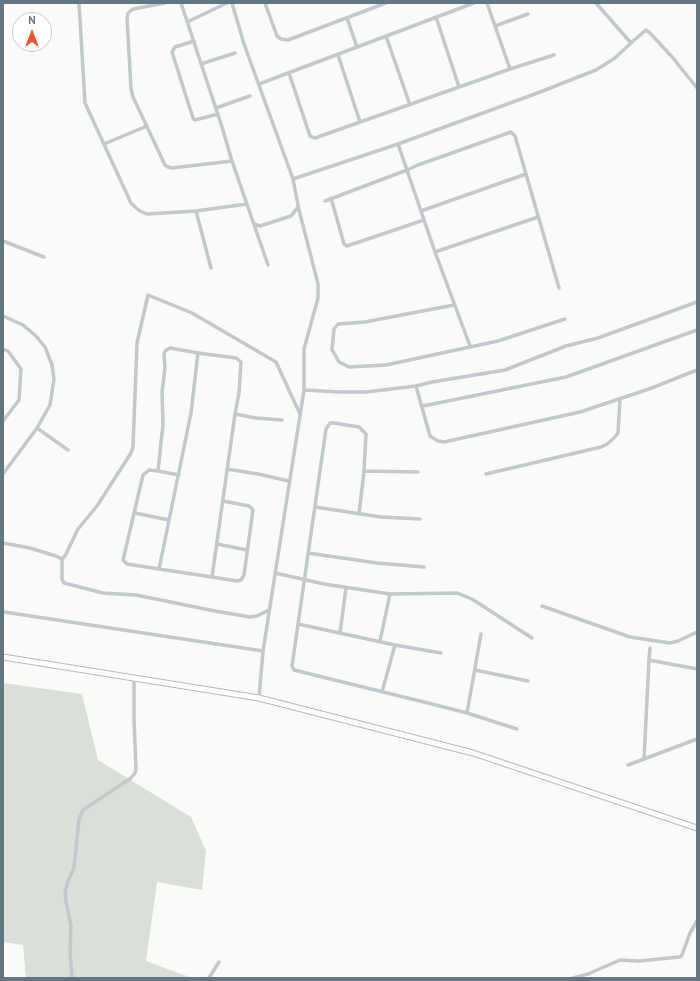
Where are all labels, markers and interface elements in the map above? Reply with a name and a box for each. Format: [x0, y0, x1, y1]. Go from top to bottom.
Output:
north arrow [12, 12, 52, 52]
text: N [28, 14, 36, 28]

